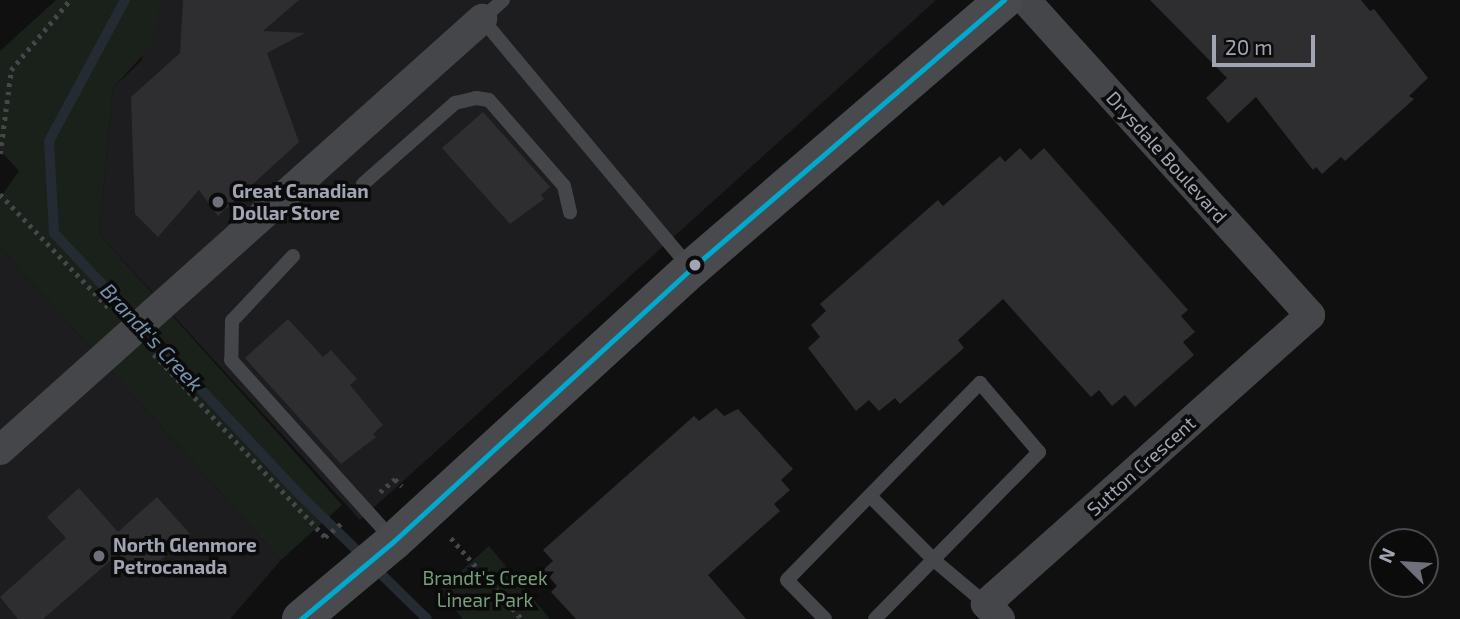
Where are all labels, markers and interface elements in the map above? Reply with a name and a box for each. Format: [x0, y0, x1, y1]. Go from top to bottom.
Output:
scale bar [1215, 21, 1318, 65]
text: 20 m [1225, 34, 1273, 59]
street label: Drysdale Boulevard [1102, 86, 1232, 228]
place label: Great Canadian Dollar Store [232, 180, 369, 224]
marker: Great Canadian Dollar Store [210, 194, 226, 210]
unlabelled marker [688, 258, 702, 272]
water label: Brandt's Creek [96, 278, 208, 396]
street label: Sutton Crescent [1082, 411, 1200, 521]
north arrow [1369, 528, 1439, 598]
place label: North Glenmore Petrocanada [113, 534, 257, 578]
text: N [1373, 544, 1399, 566]
marker: North Glenmore Petrocanada [91, 548, 107, 564]
park label: Brandt's Creek Linear Park [422, 567, 548, 611]

